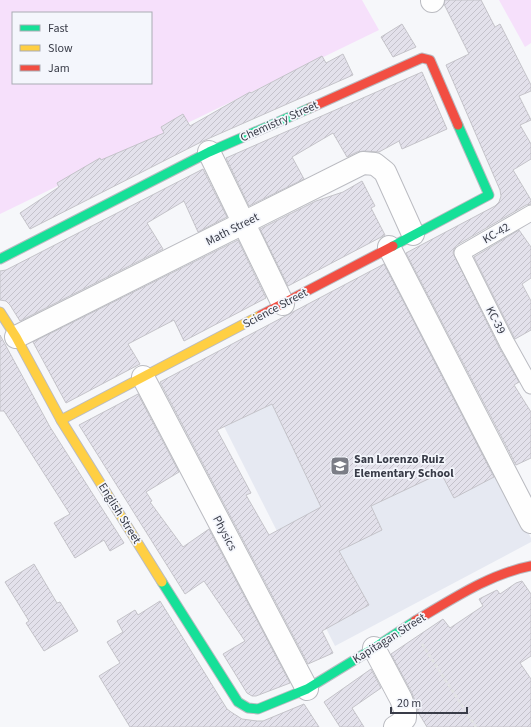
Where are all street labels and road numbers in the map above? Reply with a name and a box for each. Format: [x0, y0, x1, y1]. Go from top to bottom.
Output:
street label: Chemistry Street [238, 97, 321, 146]
street label: Math Street [203, 209, 262, 250]
street label: KC-42 [479, 219, 513, 248]
street label: Science Street [240, 284, 311, 333]
street label: KC-39 [481, 303, 510, 337]
street label: English Street [94, 480, 145, 547]
street label: Physics [208, 513, 241, 554]
street label: Kapitagan Street [349, 609, 429, 668]

